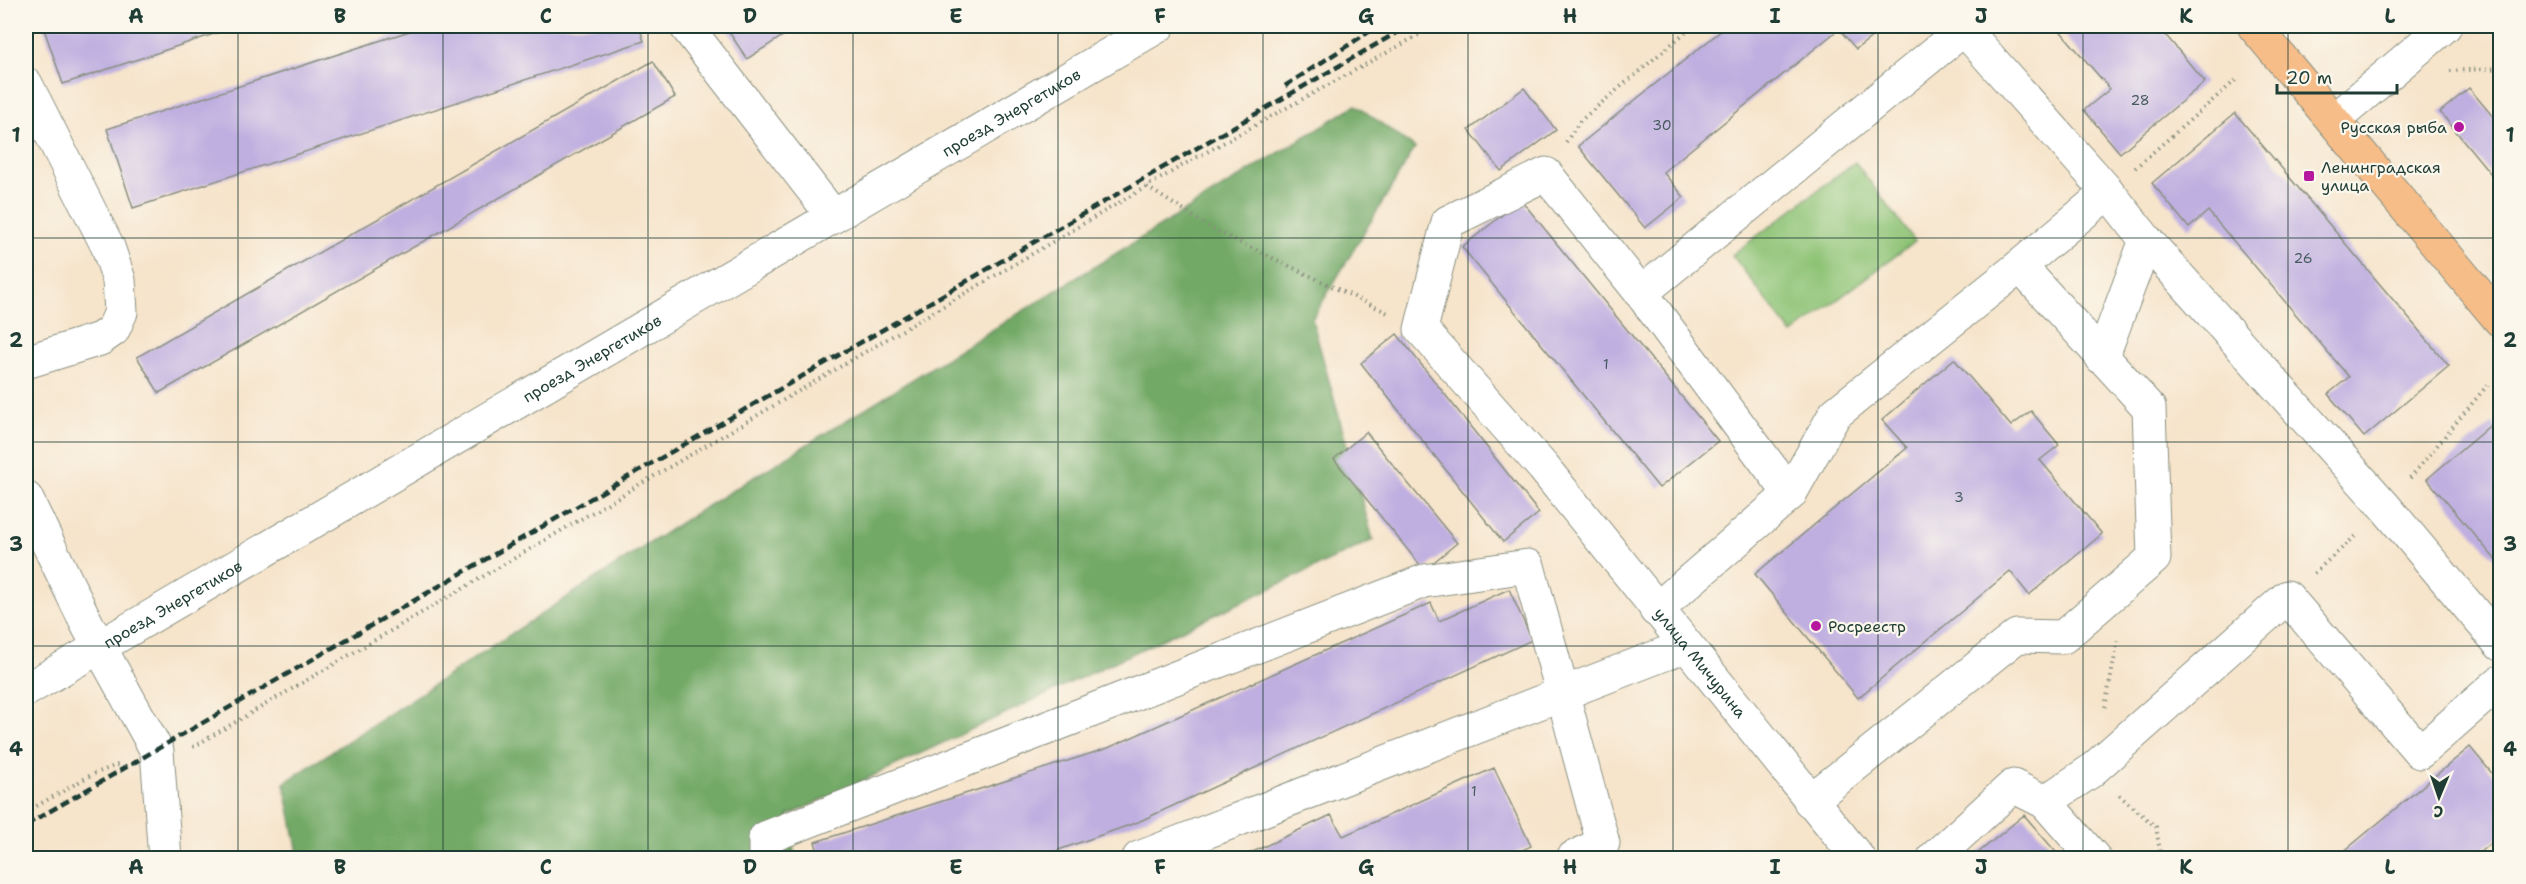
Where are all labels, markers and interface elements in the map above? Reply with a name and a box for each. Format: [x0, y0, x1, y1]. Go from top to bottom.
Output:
text: A [128, 3, 144, 29]
text: B [334, 3, 346, 29]
text: C [540, 3, 552, 29]
text: D [743, 3, 757, 29]
text: E [949, 3, 963, 29]
text: F [1154, 3, 1166, 29]
text: G [1358, 3, 1374, 29]
text: H [1563, 3, 1577, 29]
text: I [1769, 3, 1781, 29]
text: J [1975, 3, 1988, 29]
text: K [2179, 3, 2193, 29]
text: L [2385, 3, 2396, 29]
scale bar [2277, 57, 2397, 95]
street label: проезд Энергетиков [938, 63, 1084, 161]
text: 20 m [2286, 66, 2332, 90]
house number: 28 [2130, 91, 2150, 109]
house number: 30 [1652, 116, 1672, 134]
place label: Русская рыба [2341, 117, 2447, 138]
marker: Русская рыба [2452, 120, 2466, 134]
text: 1 [11, 122, 21, 148]
text: 1 [2505, 122, 2515, 148]
place label: Ленинградская улица [2321, 157, 2441, 196]
marker: Ленинградская улица [2302, 169, 2316, 183]
house number: 26 [2294, 249, 2313, 267]
street label: проезд Энергетиков [519, 309, 665, 407]
text: 2 [9, 327, 23, 353]
text: 2 [2503, 327, 2517, 353]
house number: 1 [1603, 355, 1609, 373]
house number: 3 [1954, 488, 1964, 506]
text: 3 [9, 531, 23, 557]
text: 3 [2503, 531, 2517, 557]
street label: проезд Энергетиков [99, 555, 246, 653]
street label: улица Мичурина [1650, 603, 1751, 722]
place label: Росреестр [1828, 616, 1906, 637]
marker: Росреестр [1809, 619, 1823, 633]
text: 4 [9, 736, 23, 762]
text: 4 [2503, 736, 2517, 762]
north arrow [2409, 767, 2469, 827]
house number: 1 [1471, 782, 1477, 800]
text: С [2433, 801, 2444, 822]
text: A [128, 854, 144, 880]
text: B [334, 854, 346, 880]
text: C [540, 854, 552, 880]
text: D [743, 854, 757, 880]
text: E [949, 854, 963, 880]
text: F [1154, 854, 1166, 880]
text: G [1358, 854, 1374, 880]
text: H [1563, 854, 1577, 880]
text: I [1769, 854, 1781, 880]
text: J [1975, 854, 1988, 880]
text: K [2179, 854, 2193, 880]
text: L [2385, 854, 2396, 880]

